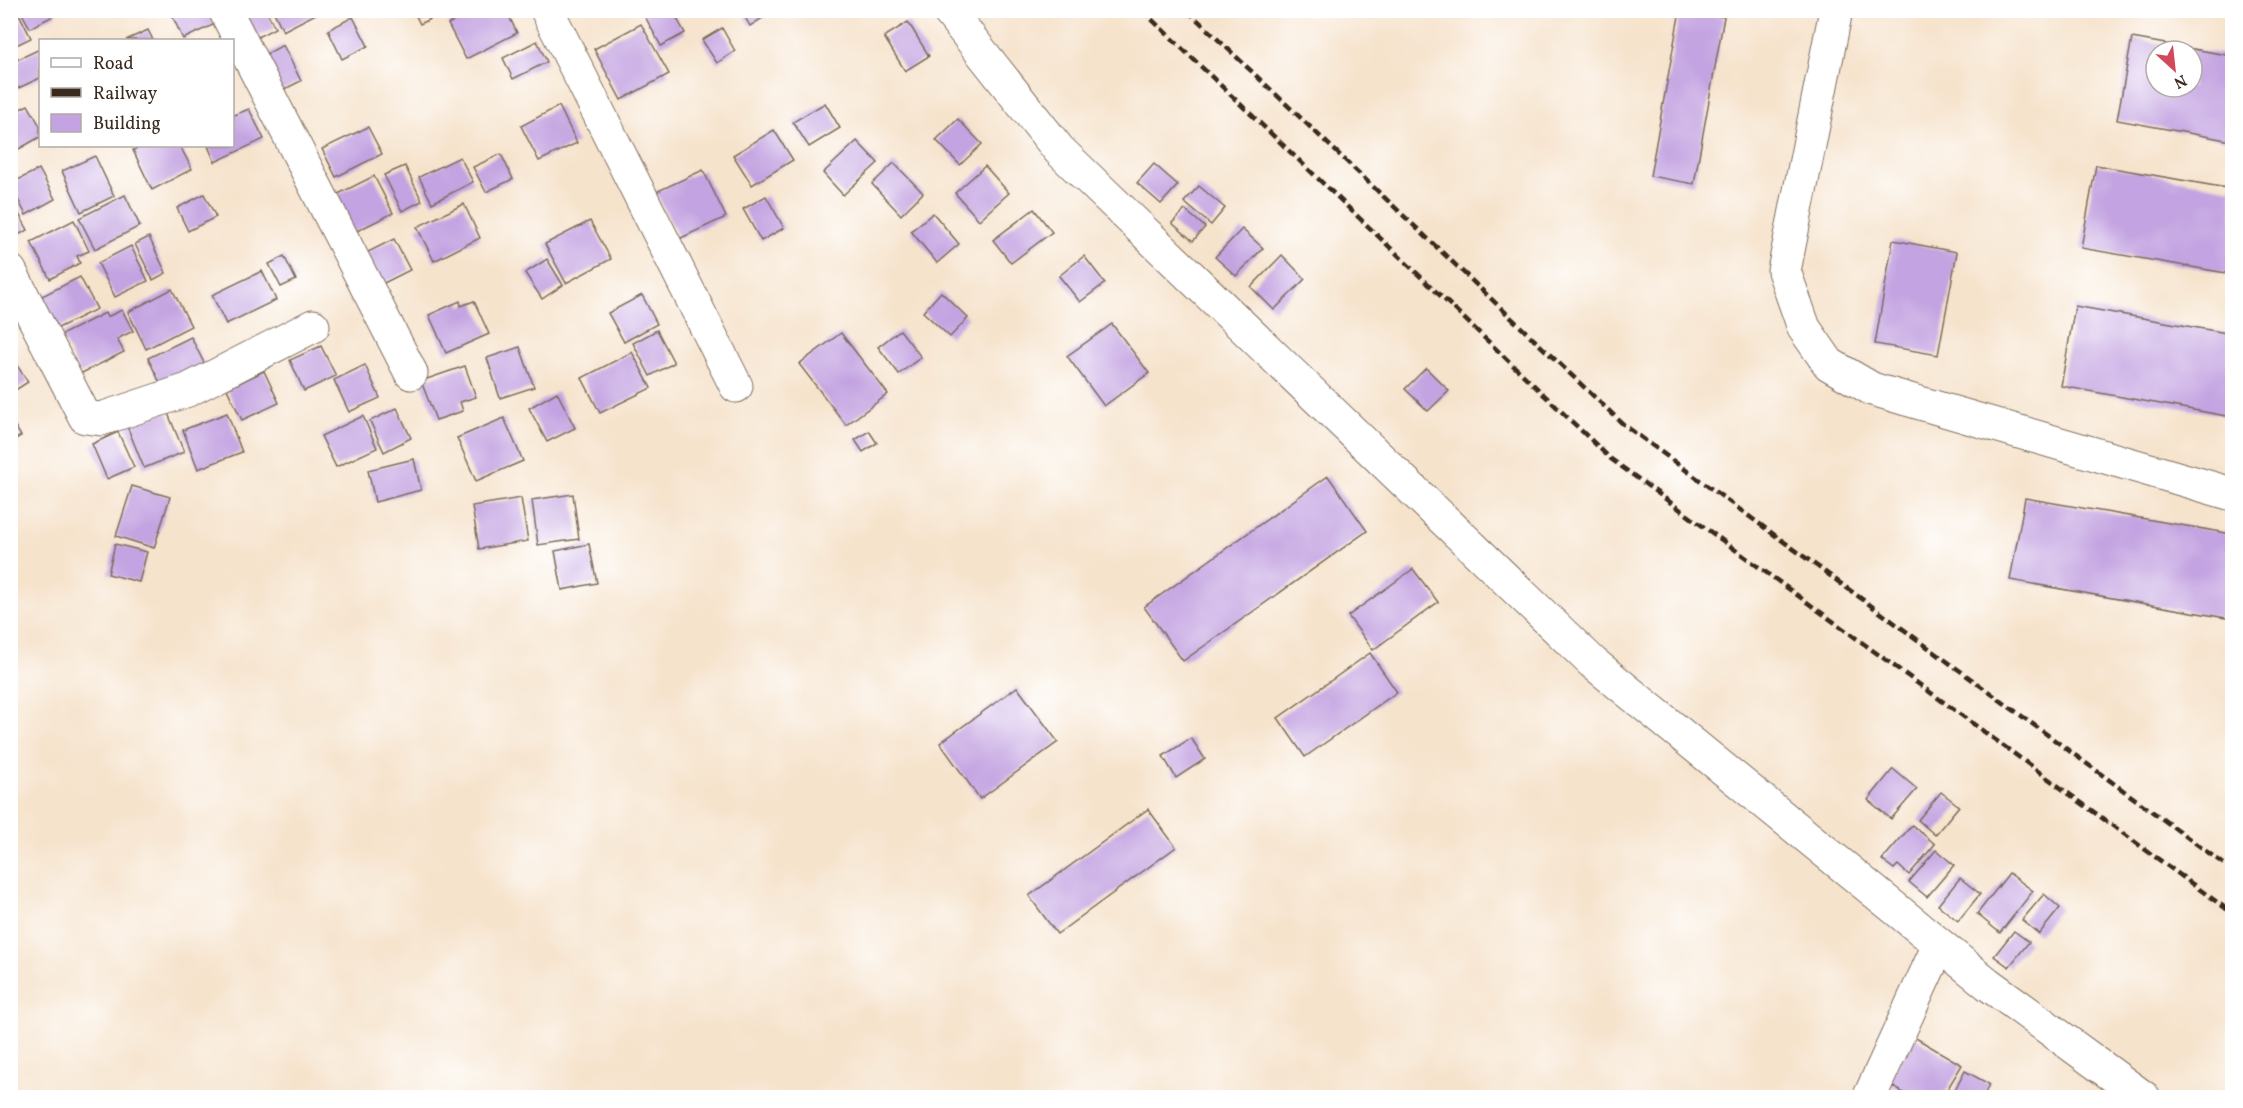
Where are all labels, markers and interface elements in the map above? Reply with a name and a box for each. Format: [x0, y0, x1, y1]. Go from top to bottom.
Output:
legend [39, 39, 234, 147]
north arrow [2144, 39, 2204, 99]
text: Road [93, 52, 134, 77]
text: N [2169, 68, 2190, 93]
text: Railway [93, 82, 157, 107]
text: Building [93, 112, 161, 137]

